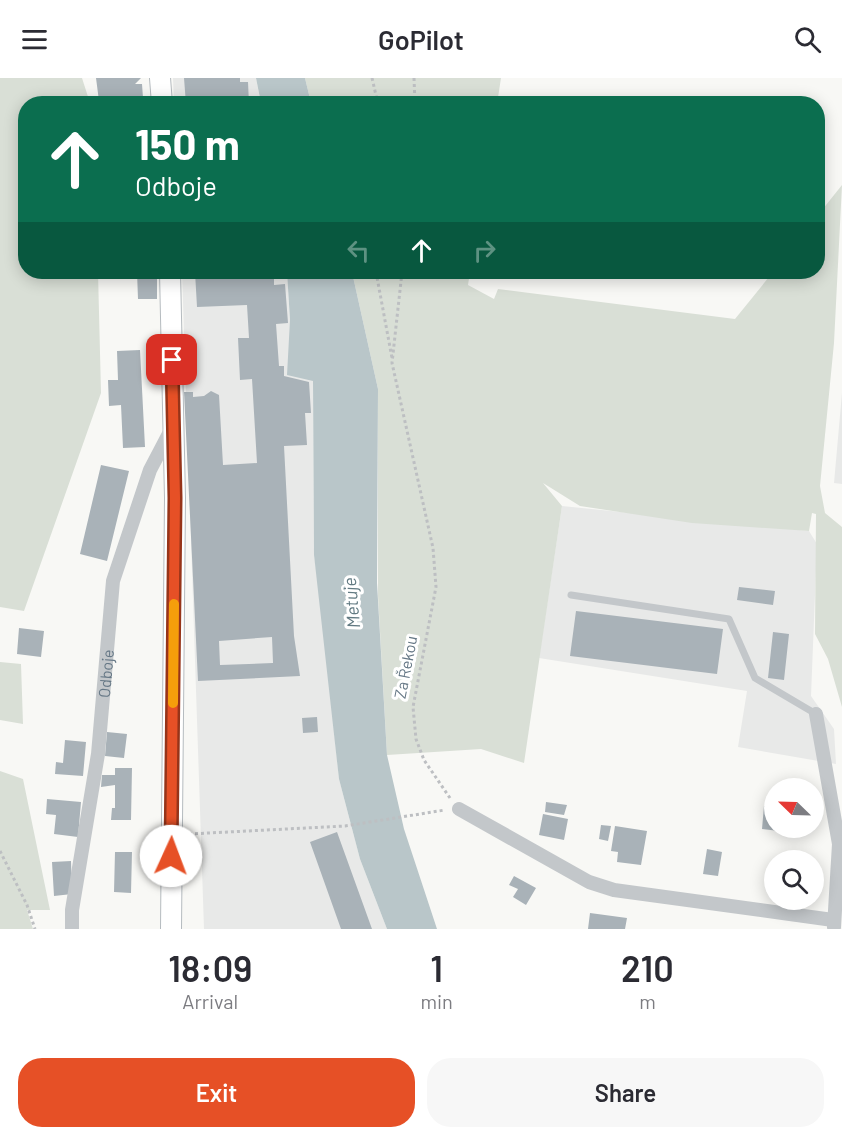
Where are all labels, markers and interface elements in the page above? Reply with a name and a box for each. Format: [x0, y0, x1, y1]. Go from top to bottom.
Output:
icon: menu [18, 23, 51, 56]
text: GoPilot [378, 23, 464, 55]
icon: search [791, 23, 824, 56]
text: 150 m [135, 118, 240, 168]
icon: ahead [36, 120, 114, 198]
text: Odboje [135, 169, 217, 201]
icon: left [342, 234, 375, 267]
icon: ahead [405, 234, 438, 267]
icon: right [468, 234, 501, 267]
pin [146, 334, 197, 385]
icon: arrive [155, 343, 188, 376]
water label: Metuje [338, 577, 364, 629]
street label: Za Řekou [390, 634, 420, 700]
street label: Odboje [93, 648, 117, 698]
north arrow [764, 778, 824, 838]
map controls [764, 778, 824, 910]
position arrow [139, 824, 203, 888]
button: search [764, 850, 824, 910]
text: 18:09 [168, 946, 252, 989]
text: 1 [430, 946, 443, 989]
text: 210 [621, 946, 674, 989]
text: Arrival [182, 989, 238, 1013]
text: min [420, 989, 453, 1013]
text: m [639, 989, 656, 1013]
button: Exit [18, 1058, 415, 1127]
button: Share [427, 1058, 824, 1127]

